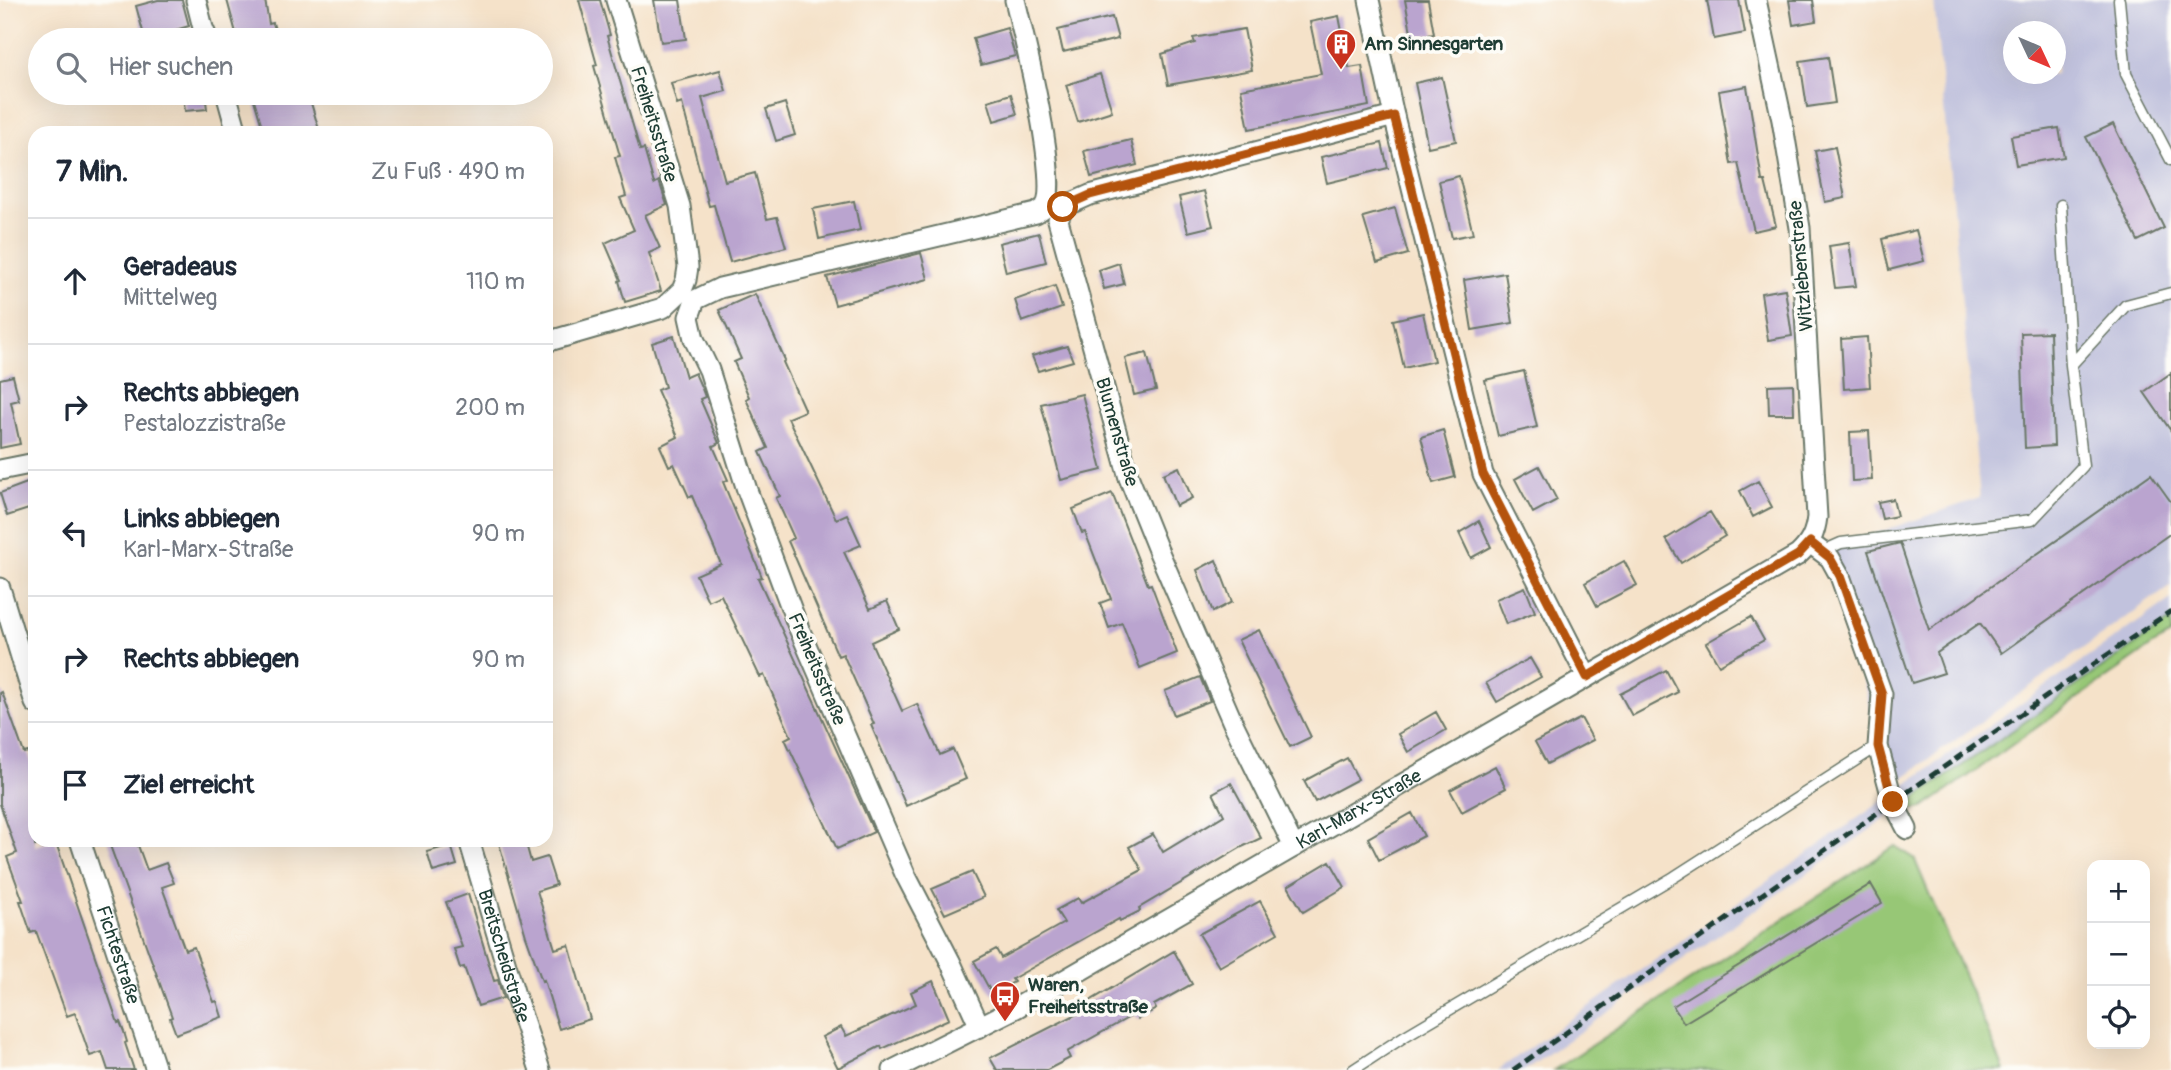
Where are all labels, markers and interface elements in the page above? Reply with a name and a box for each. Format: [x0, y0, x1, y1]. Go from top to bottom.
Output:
north arrow [2003, 21, 2066, 84]
building icon: Am Sinnesgarten [1324, 27, 1358, 71]
search box [28, 28, 553, 105]
place label: Am Sinnesgarten [1364, 32, 1503, 56]
icon: search [52, 48, 90, 86]
text: Hier suchen [108, 51, 233, 83]
street label: Freiheitsstraße [625, 63, 683, 185]
text: 7 Min. [56, 153, 129, 190]
text: Zu Fuß · 490 m [371, 157, 525, 186]
route start [1047, 191, 1078, 222]
street label: Witzlebenstraße [1783, 199, 1819, 332]
text: Geradeaus [123, 251, 237, 283]
icon: ahead [56, 262, 94, 300]
text: 110 m [466, 267, 525, 296]
text: Mittelweg [123, 283, 217, 312]
street label: Blumenstraße [1090, 375, 1144, 490]
text: Rechts abbiegen [123, 377, 299, 409]
icon: right [56, 388, 94, 426]
text: 200 m [455, 393, 525, 422]
text: Pestalozzistraße [123, 409, 286, 438]
text: Links abbiegen [123, 503, 280, 535]
icon: left [56, 514, 94, 552]
text: 90 m [472, 519, 525, 548]
text: Karl-Marx-Straße [123, 535, 293, 564]
street label: Freiheitsstraße [783, 609, 852, 729]
icon: right [56, 640, 94, 678]
text: Rechts abbiegen [123, 643, 299, 675]
text: 90 m [472, 645, 525, 674]
street label: Karl-Marx-Straße [1292, 763, 1426, 855]
icon: arrive [56, 766, 94, 804]
text: Ziel erreicht [123, 769, 254, 801]
route end [1877, 786, 1908, 817]
map controls [2087, 860, 2150, 1049]
button: + [2087, 860, 2150, 923]
street label: Breitscheidstraße [472, 886, 536, 1026]
street label: Fichtestraße [91, 903, 146, 1008]
button: − [2087, 923, 2150, 986]
place label: Waren, Freiheitsstraße [1028, 973, 1149, 1019]
bus stop icon: Waren, Freiheitsstraße [988, 979, 1022, 1023]
button: locate [2087, 986, 2150, 1049]

